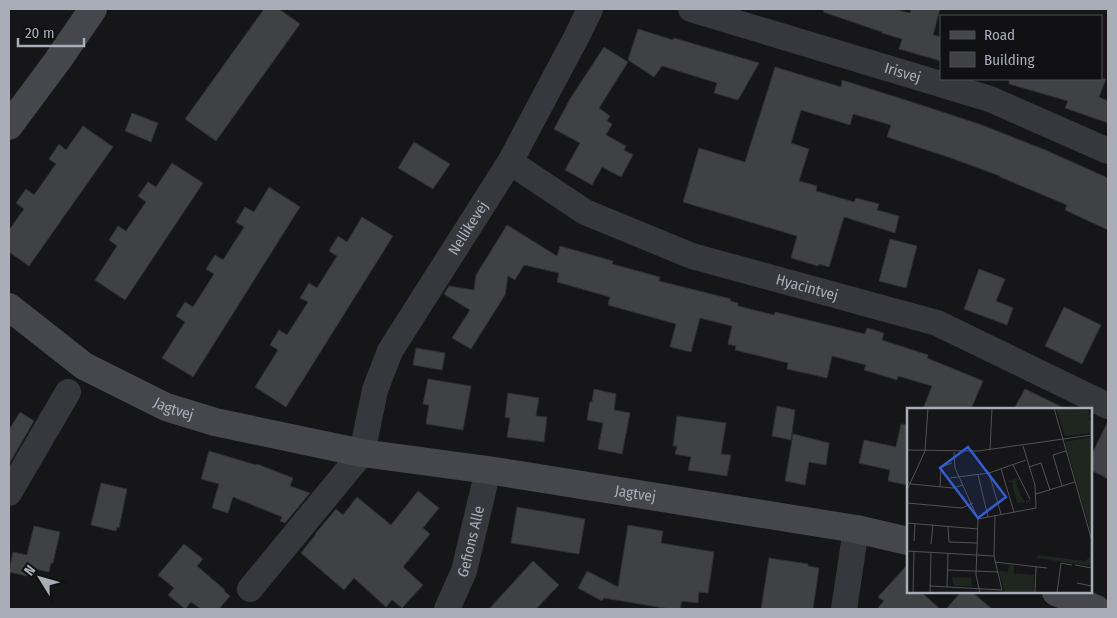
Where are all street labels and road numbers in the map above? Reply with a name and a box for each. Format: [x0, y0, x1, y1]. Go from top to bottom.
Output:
street label: Irisvej [882, 59, 923, 87]
street label: Nellikevej [444, 198, 492, 258]
street label: Hyacintvej [774, 270, 840, 305]
street label: Jagtvej [151, 393, 196, 424]
street label: Jagtvej [614, 481, 657, 506]
street label: Gefions Alle [453, 504, 488, 580]

